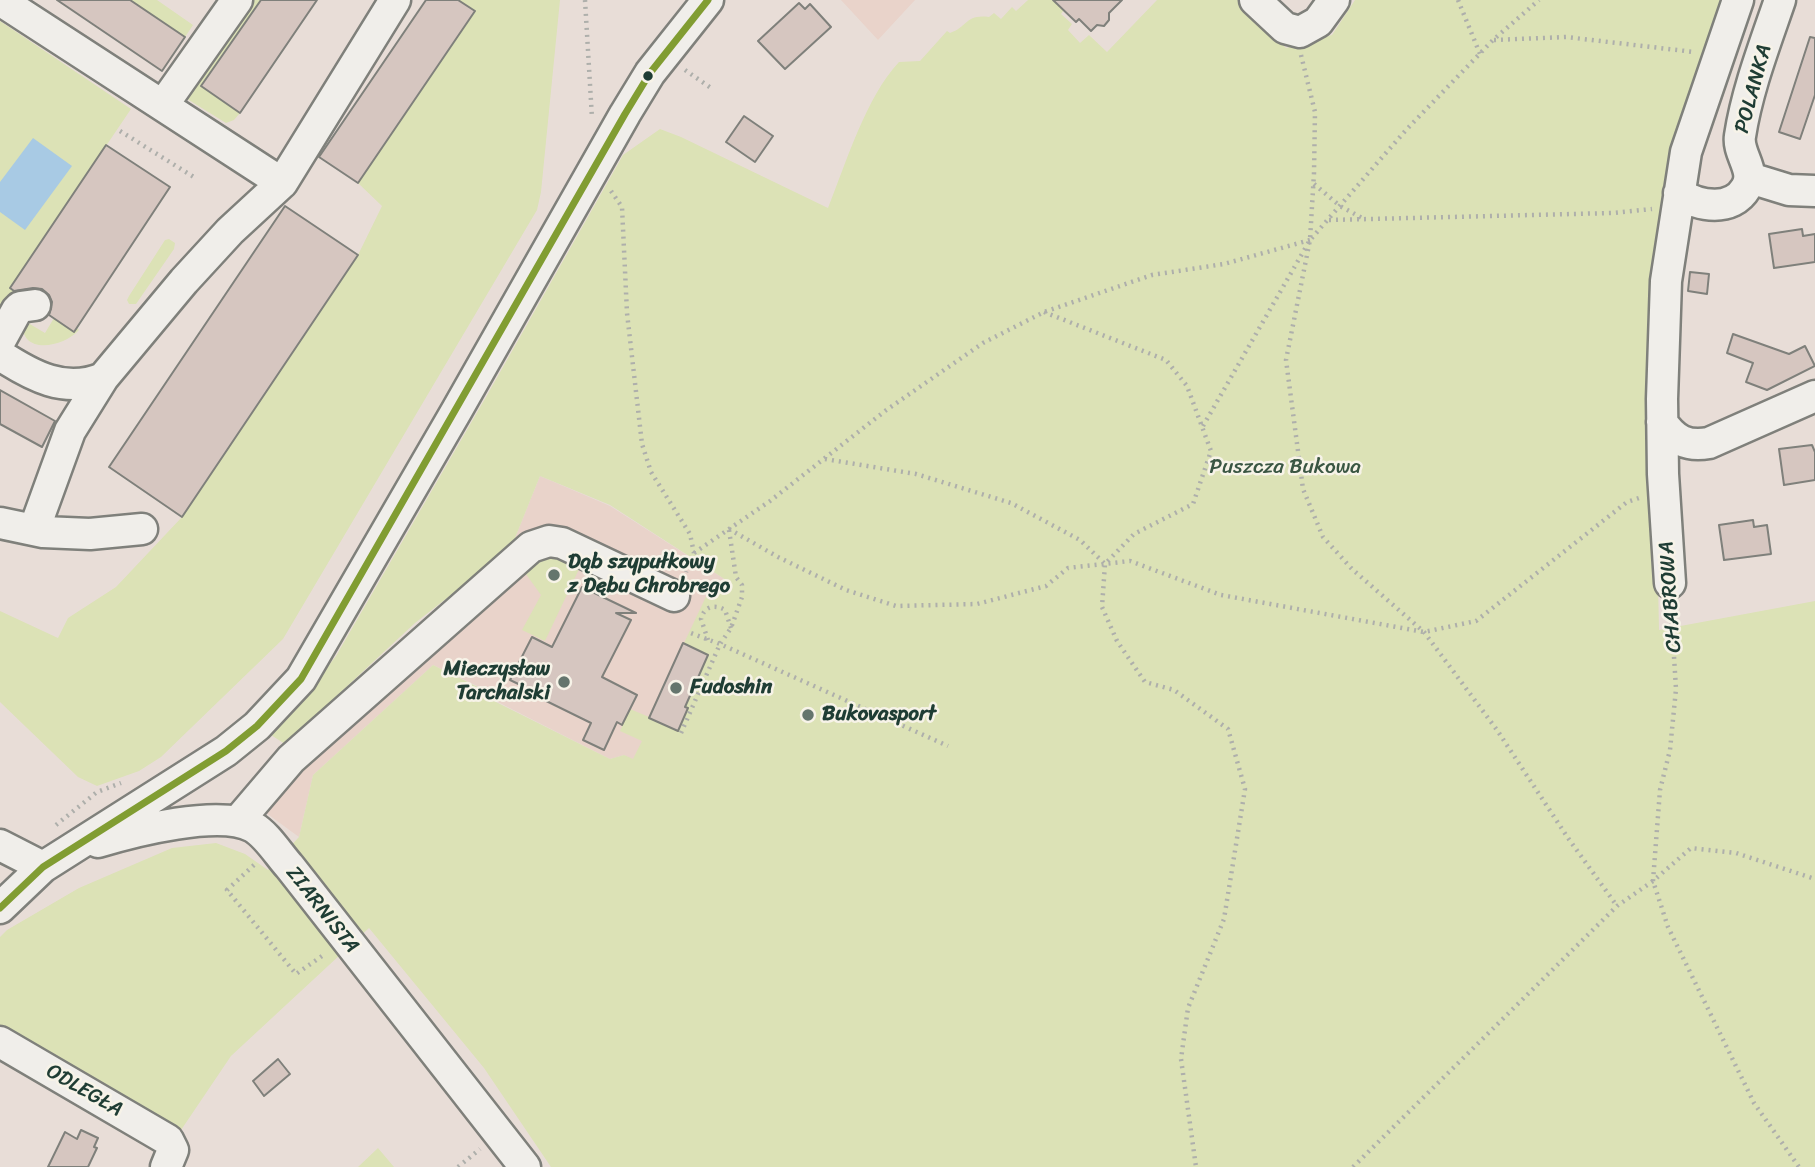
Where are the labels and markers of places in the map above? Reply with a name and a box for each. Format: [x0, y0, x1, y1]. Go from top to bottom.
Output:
unlabelled marker [641, 69, 655, 83]
place label: Dąb szypułkowy z Dębu Chrobrego [568, 550, 730, 600]
marker: Dąb szypułkowy z Dębu Chrobrego [546, 567, 562, 583]
place label: Mieczysław Tarchalski [443, 657, 550, 707]
marker: Mieczysław Tarchalski [556, 674, 572, 690]
place label: Fudoshin [690, 675, 772, 701]
marker: Fudoshin [668, 680, 684, 696]
place label: Bukovasport [822, 702, 936, 728]
marker: Bukovasport [800, 707, 816, 723]

